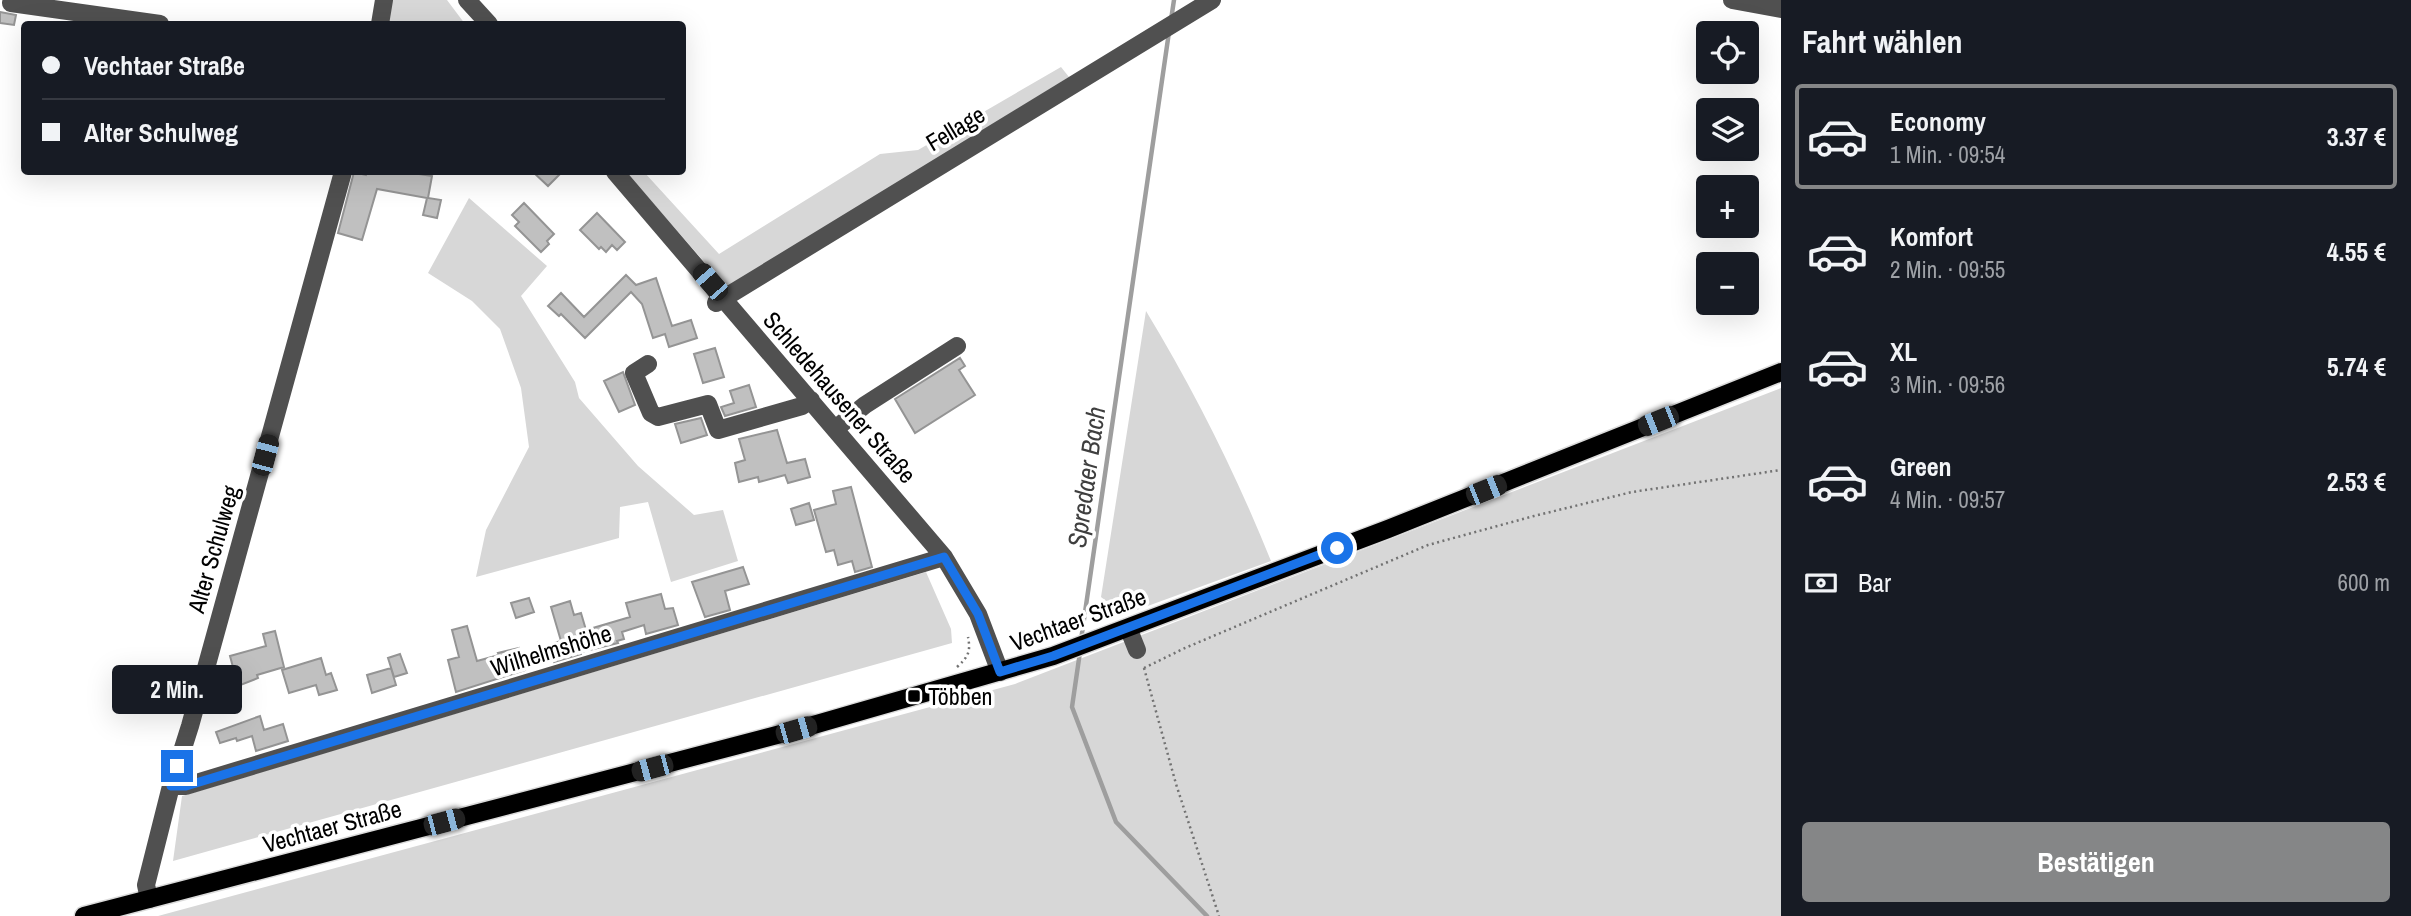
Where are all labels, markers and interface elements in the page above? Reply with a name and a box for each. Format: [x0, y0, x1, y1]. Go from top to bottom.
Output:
text: Fahrt wählen [1802, 20, 1963, 63]
map controls [1696, 21, 1759, 315]
button: locate [1696, 21, 1759, 84]
text: Vechtaer Straße [84, 48, 245, 83]
street label: Fellage [920, 98, 990, 158]
button: layers [1696, 98, 1759, 161]
text: Economy [1890, 104, 1986, 139]
icon: car [1806, 105, 1869, 168]
text: Alter Schulweg [84, 115, 238, 150]
text: 3.37 € [2327, 119, 2386, 154]
text: 1 Min. · 09:54 [1890, 139, 2005, 170]
button: + [1696, 175, 1759, 238]
text: Komfort [1890, 219, 1973, 254]
icon: car [1806, 220, 1869, 283]
text: 4.55 € [2327, 234, 2386, 269]
button: − [1696, 252, 1759, 315]
text: 2 Min. · 09:55 [1890, 254, 2005, 285]
car [689, 259, 732, 305]
street label: Schledehausener Straße [757, 304, 923, 490]
text: XL [1890, 334, 1917, 369]
icon: car [1806, 335, 1869, 398]
text: 5.74 € [2327, 349, 2386, 384]
text: 3 Min. · 09:56 [1890, 369, 2005, 400]
car [1635, 403, 1682, 439]
water label: Spredaer Bach [1059, 404, 1113, 550]
car [250, 432, 281, 478]
text: Green [1890, 449, 1952, 484]
icon: car [1806, 450, 1869, 513]
text: 2.53 € [2327, 464, 2386, 499]
car [1463, 472, 1510, 508]
street label: Alter Schulweg [179, 481, 246, 617]
text: 4 Min. · 09:57 [1890, 484, 2005, 515]
route start [1321, 532, 1353, 564]
icon: cash [1802, 564, 1840, 602]
text: Bar [1858, 565, 1891, 600]
text: 600 m [2338, 567, 2390, 598]
street label: Vechtaer Straße [1006, 580, 1150, 658]
street label: Wilhelmshöhe [487, 616, 615, 684]
callout: 2 Min. [112, 664, 242, 714]
text: 2 Min. [150, 674, 204, 705]
place label: Többen [928, 680, 993, 712]
marker: Többen [906, 688, 922, 704]
car [773, 714, 820, 746]
route end [161, 750, 193, 782]
car [629, 752, 676, 784]
street label: Vechtaer Straße [259, 792, 405, 860]
car [421, 806, 468, 838]
button: Bestätigen [1802, 822, 2390, 902]

